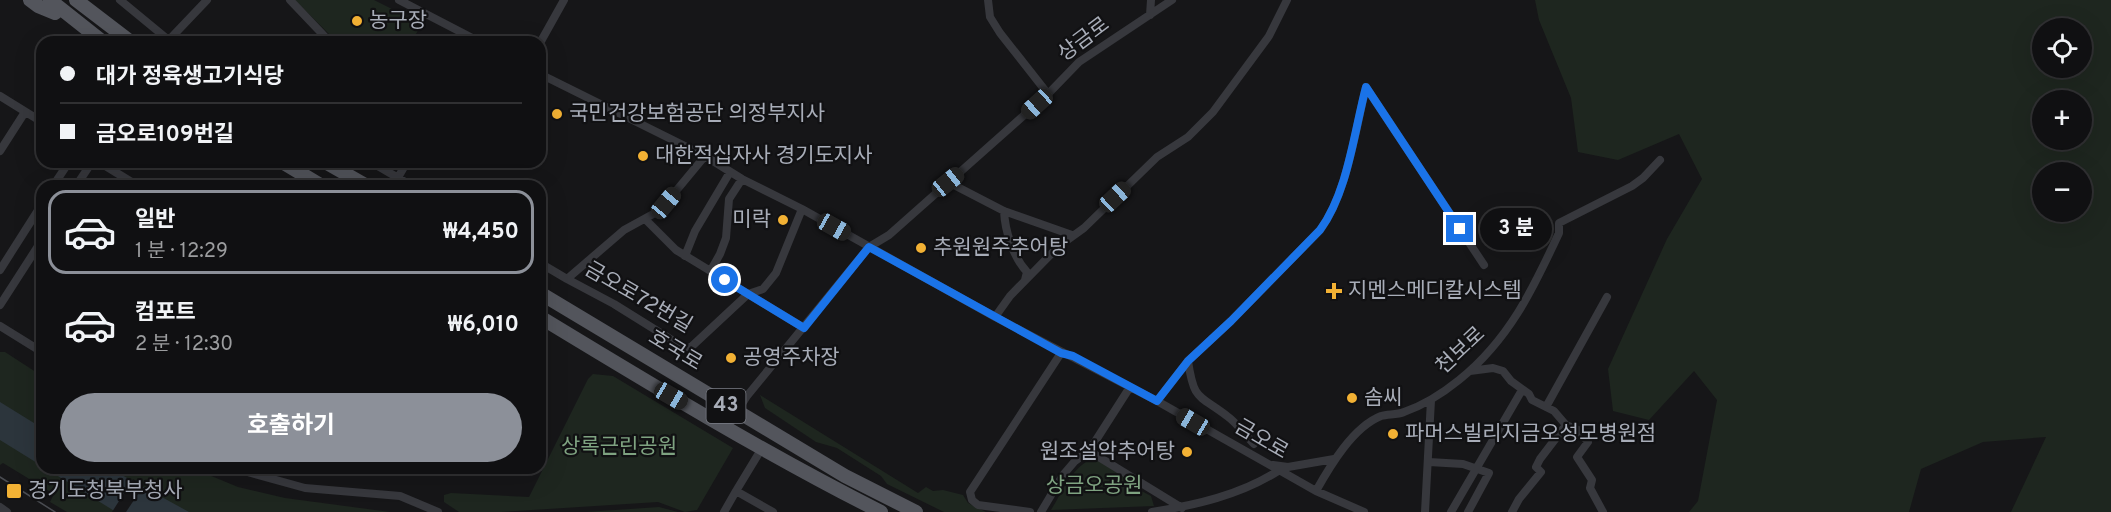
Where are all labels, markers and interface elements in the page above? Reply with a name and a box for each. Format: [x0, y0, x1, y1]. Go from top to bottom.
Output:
place label: 농구장 [369, 8, 427, 35]
street label: 상금로 [1053, 12, 1115, 68]
marker: 농구장 [350, 14, 364, 28]
map controls [2032, 18, 2092, 222]
button: locate [2032, 18, 2092, 78]
text: 대가 정육생고기식당 [96, 64, 284, 91]
car [1018, 85, 1056, 123]
button: + [2032, 90, 2092, 150]
place label: 국민건강보험공단 의정부지사 [569, 101, 825, 128]
marker: 국민건강보험공단 의정부지사 [550, 107, 564, 121]
text: 금오로109번길 [96, 122, 234, 149]
place label: 대한적십자사 경기도지사 [655, 143, 872, 170]
marker: 대한적십자사 경기도지사 [636, 149, 650, 163]
button: − [2032, 162, 2092, 222]
car [928, 164, 968, 200]
car [1096, 178, 1134, 216]
car [648, 183, 684, 223]
icon: car [63, 205, 117, 259]
text: 일반 [135, 207, 175, 234]
place label: 미락 [732, 207, 771, 234]
callout: 3 분 [1481, 208, 1553, 250]
car [814, 210, 854, 244]
marker: 미락 [776, 213, 790, 227]
route end [1446, 215, 1473, 242]
text: 3 분 [1498, 216, 1534, 242]
text: ₩4,450 [443, 219, 519, 246]
place label: 추원원주추어탕 [933, 235, 1068, 262]
text: 1 분 · 12:29 [135, 239, 228, 265]
marker: 추원원주추어탕 [914, 241, 928, 255]
street label: 금오로72번길 [579, 256, 697, 340]
route start [711, 266, 738, 293]
place label: 지멘스메디칼시스템 [1348, 278, 1522, 305]
marker: 지멘스메디칼시스템 [1325, 282, 1343, 300]
icon: car [63, 298, 117, 352]
text: 컴포트 [135, 300, 196, 327]
text: ₩6,010 [448, 312, 519, 339]
street label: 천보로 [1431, 321, 1491, 381]
street label: 호국로 [643, 325, 707, 377]
text: 2 분 · 12:30 [135, 332, 233, 358]
place label: 공영주차장 [743, 345, 840, 372]
marker: 공영주차장 [724, 351, 738, 365]
car [651, 379, 691, 413]
place label: 솜씨 [1364, 385, 1403, 412]
road number: 43 [706, 389, 746, 423]
marker: 솜씨 [1345, 391, 1359, 405]
button: 호출하기 [60, 393, 522, 462]
car [1173, 405, 1213, 439]
street label: 금오로 [1229, 414, 1293, 466]
place label: 파머스빌리지금오성모병원점 [1405, 421, 1656, 448]
marker: 파머스빌리지금오성모병원점 [1386, 427, 1400, 441]
park label: 상록근린공원 [561, 434, 677, 461]
place label: 원조설악추어탕 [1040, 439, 1175, 466]
marker: 원조설악추어탕 [1180, 445, 1194, 459]
park label: 상금오공원 [1046, 473, 1142, 500]
place label: 경기도청북부청사 [28, 478, 183, 505]
marker: 경기도청북부청사 [5, 482, 23, 500]

